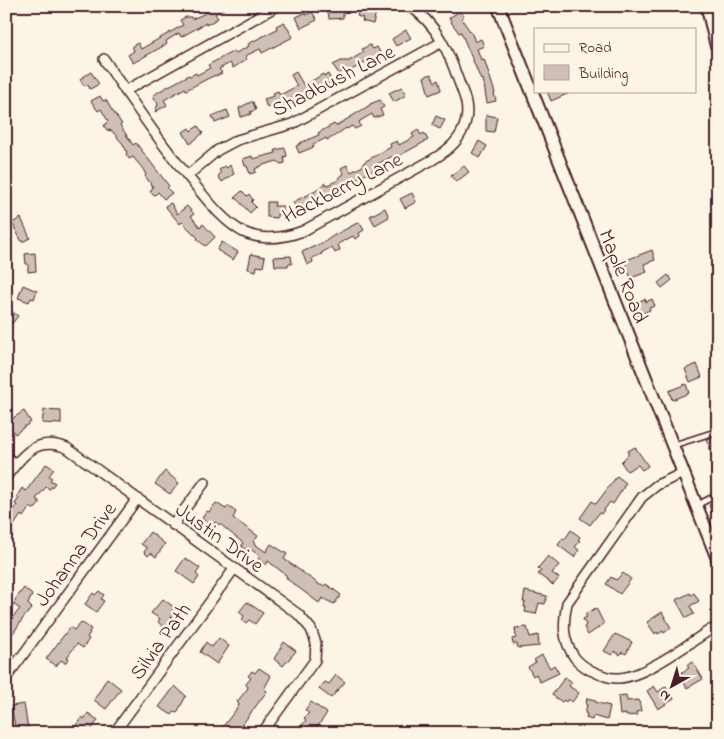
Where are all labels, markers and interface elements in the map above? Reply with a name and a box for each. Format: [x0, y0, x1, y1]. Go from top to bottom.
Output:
legend [534, 28, 696, 92]
text: Road [579, 37, 612, 59]
street label: Shadbush Lane [267, 38, 401, 126]
text: Building [578, 63, 628, 86]
street label: Hackberry Lane [278, 145, 410, 234]
street label: Maple Road [590, 225, 655, 328]
street label: Johanna Drive [28, 496, 125, 614]
street label: Justin Drive [168, 496, 270, 581]
street label: Silvia Path [123, 598, 200, 687]
north arrow [646, 662, 696, 712]
text: N [654, 684, 675, 706]

